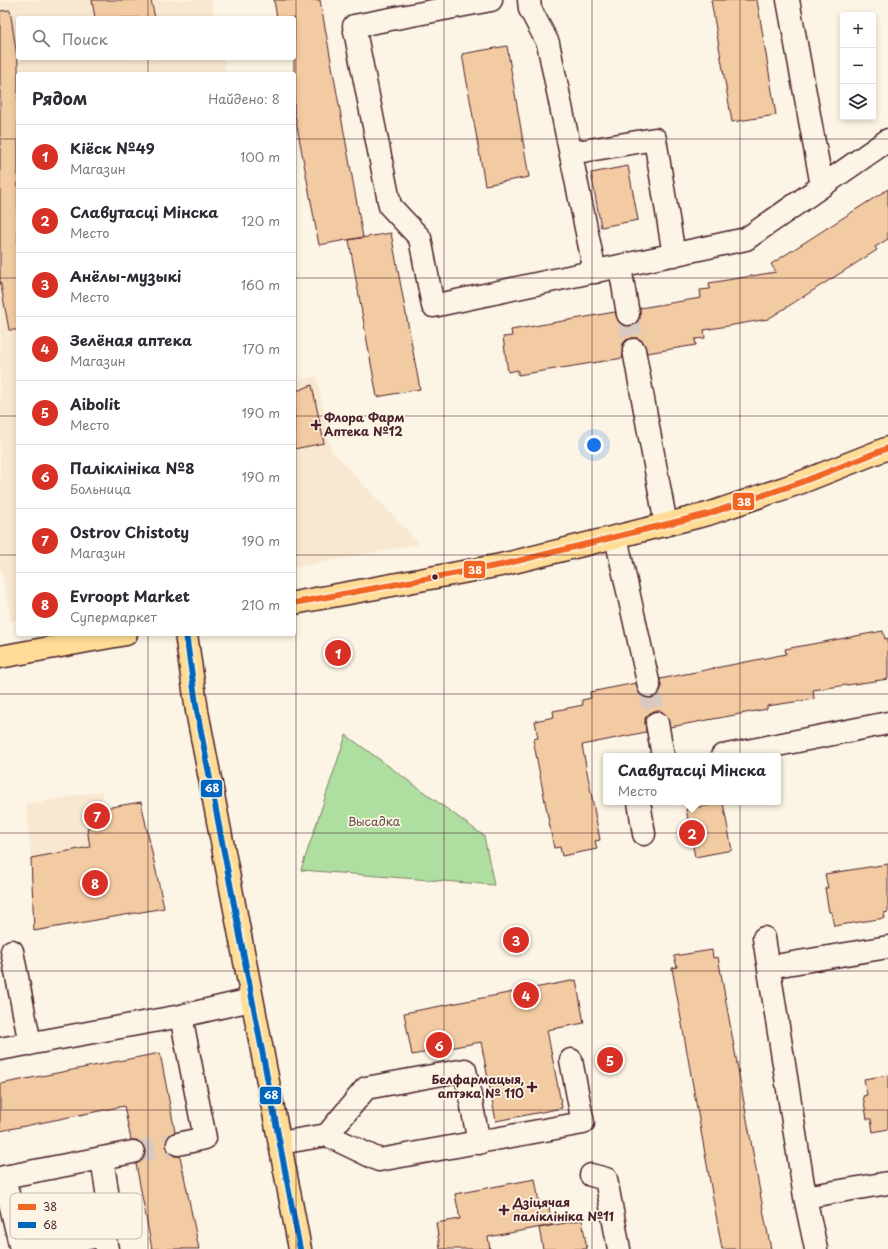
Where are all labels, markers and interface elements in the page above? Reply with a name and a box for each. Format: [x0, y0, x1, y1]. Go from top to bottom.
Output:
map controls [840, 12, 876, 120]
button: + [840, 12, 876, 48]
search box [16, 16, 296, 60]
icon: search [30, 27, 52, 49]
text: Поиск [62, 27, 108, 50]
button: − [840, 48, 876, 84]
button: layers [840, 84, 876, 120]
text: Рядом [32, 85, 87, 111]
text: Найдено: 8 [208, 89, 280, 108]
text: Кіёск №49 [70, 136, 155, 159]
text: 1 [42, 147, 48, 166]
text: 100 m [240, 147, 280, 166]
text: Магазин [70, 159, 126, 178]
text: Славутасці Мінска [70, 200, 218, 223]
text: 2 [40, 211, 50, 230]
text: 120 m [241, 211, 280, 230]
text: Место [70, 223, 110, 242]
text: Анёлы-музыкі [70, 264, 181, 287]
text: 3 [41, 275, 49, 294]
text: 160 m [241, 275, 280, 294]
text: Место [70, 287, 110, 306]
text: Зелёная аптека [70, 328, 192, 351]
text: 4 [41, 339, 49, 358]
text: 170 m [242, 339, 280, 358]
text: Магазин [70, 351, 126, 370]
text: Aibolit [70, 392, 121, 415]
text: 5 [41, 403, 49, 422]
text: 190 m [241, 403, 280, 422]
place label: Флора Фарм Аптека №12 [324, 408, 405, 440]
text: Место [70, 415, 110, 434]
marker: Флора Фарм Аптека №12 [311, 420, 321, 430]
your location [584, 435, 604, 455]
text: Паліклініка №8 [70, 456, 195, 479]
text: 6 [40, 467, 50, 486]
text: 190 m [241, 467, 280, 486]
text: Больница [70, 479, 131, 498]
line badge: 38 [732, 492, 755, 511]
text: 38 [737, 493, 751, 510]
text: Ostrov Chistoty [70, 520, 189, 543]
text: 7 [41, 531, 49, 550]
text: 190 m [241, 531, 280, 550]
text: Магазин [70, 543, 126, 562]
line badge: 38 [463, 560, 486, 579]
text: 38 [468, 561, 482, 578]
unlabelled marker [430, 572, 440, 582]
text: Evroopt Market [70, 584, 190, 607]
text: 8 [41, 595, 49, 614]
text: 210 m [241, 595, 280, 614]
text: Супермаркет [70, 607, 157, 626]
pin: 1 [325, 638, 351, 668]
popup [603, 753, 781, 805]
text: Славутасці Мінска [618, 758, 766, 781]
line badge: 68 [200, 779, 223, 798]
text: 68 [205, 779, 219, 796]
text: Место [618, 781, 657, 800]
pin: 7 [84, 801, 110, 831]
park label: Высадка [348, 812, 401, 830]
pin: 2 [679, 818, 705, 848]
pin: 8 [82, 868, 108, 898]
pin: 3 [503, 925, 529, 955]
pin: 4 [513, 980, 539, 1010]
pin: 6 [426, 1030, 452, 1060]
pin: 5 [597, 1045, 623, 1075]
place label: Белфармацыя, аптэка № 110 [432, 1070, 524, 1102]
marker: Белфармацыя, аптэка № 110 [527, 1082, 537, 1092]
line badge: 68 [259, 1086, 282, 1105]
text: 68 [264, 1086, 278, 1103]
legend [10, 1193, 142, 1239]
place label: Дзіцячая паліклініка №11 [512, 1193, 614, 1225]
text: 38 [43, 1198, 57, 1215]
marker: Дзіцячая паліклініка №11 [498, 1204, 510, 1216]
text: 68 [43, 1216, 58, 1233]

